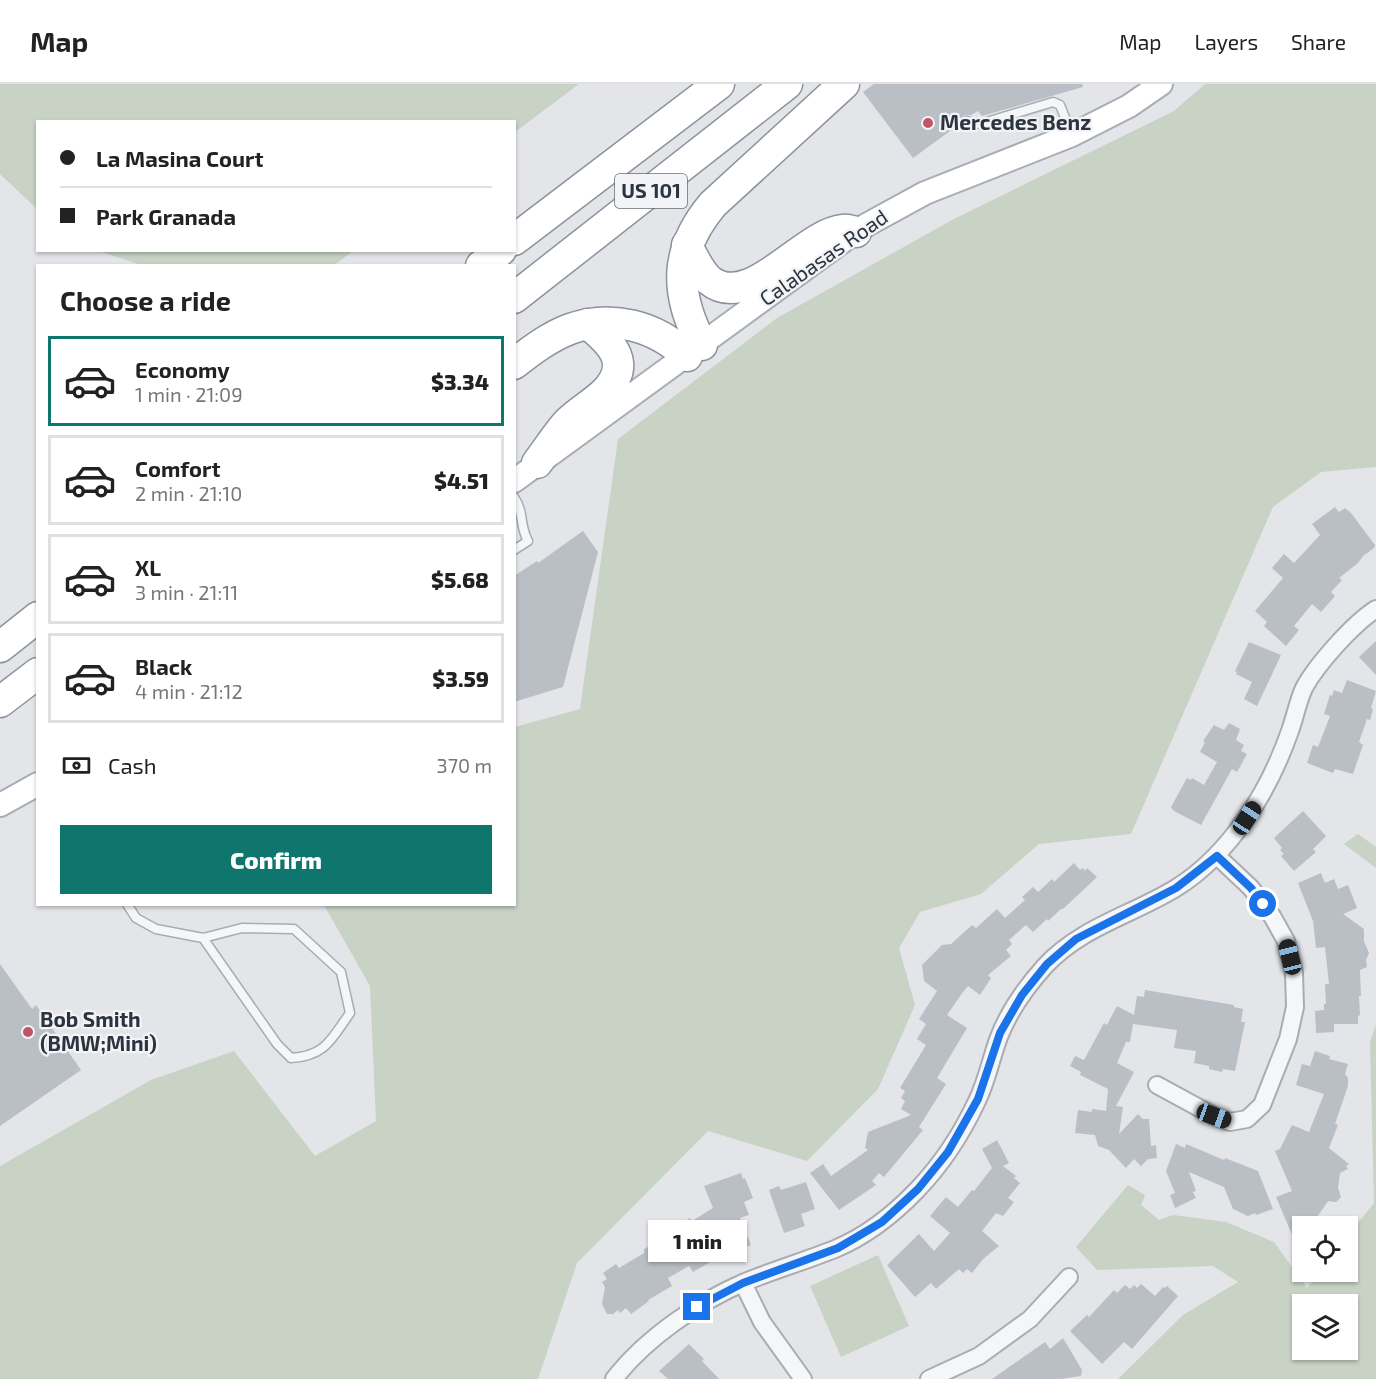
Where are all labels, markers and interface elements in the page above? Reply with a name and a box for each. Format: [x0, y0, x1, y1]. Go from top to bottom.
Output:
text: Map [30, 24, 88, 58]
text: Map [1119, 29, 1161, 54]
text: Layers [1194, 29, 1258, 54]
text: Share [1291, 29, 1346, 54]
place label: Mercedes Benz [940, 109, 1091, 134]
marker: Mercedes Benz [921, 116, 935, 130]
text: La Masina Court [96, 145, 263, 171]
road number: US 101 [615, 174, 687, 208]
text: Park Granada [96, 203, 236, 229]
street label: Calabasas Road [754, 203, 892, 310]
text: Choose a ride [60, 284, 231, 316]
icon: car [63, 354, 117, 408]
text: Economy [135, 356, 230, 382]
text: $3.34 [431, 368, 489, 394]
text: 1 min · 21:09 [135, 382, 243, 406]
icon: car [63, 453, 117, 507]
text: Comfort [135, 455, 220, 481]
text: $4.51 [434, 467, 489, 493]
text: 2 min · 21:10 [135, 481, 242, 505]
icon: car [63, 552, 117, 606]
text: XL [135, 554, 161, 580]
text: $5.68 [431, 566, 489, 592]
text: 3 min · 21:11 [135, 580, 238, 604]
icon: car [63, 651, 117, 705]
text: Black [135, 653, 192, 679]
text: $3.59 [432, 665, 489, 691]
text: 4 min · 21:12 [135, 679, 243, 703]
icon: cash [60, 749, 93, 782]
text: Cash [108, 752, 157, 778]
text: 370 m [437, 753, 492, 777]
car [1230, 798, 1264, 838]
button: Confirm [60, 825, 492, 894]
route start [1249, 890, 1276, 917]
car [1277, 937, 1303, 977]
place label: Bob Smith (BMW;Mini) [40, 1006, 157, 1055]
marker: Bob Smith (BMW;Mini) [21, 1025, 35, 1039]
car [1194, 1101, 1234, 1131]
map controls [1292, 1216, 1358, 1360]
button: locate [1292, 1216, 1358, 1282]
callout: 1 min [648, 1220, 746, 1262]
text: 1 min [673, 1229, 722, 1253]
route end [683, 1293, 710, 1320]
button: layers [1292, 1294, 1358, 1360]

